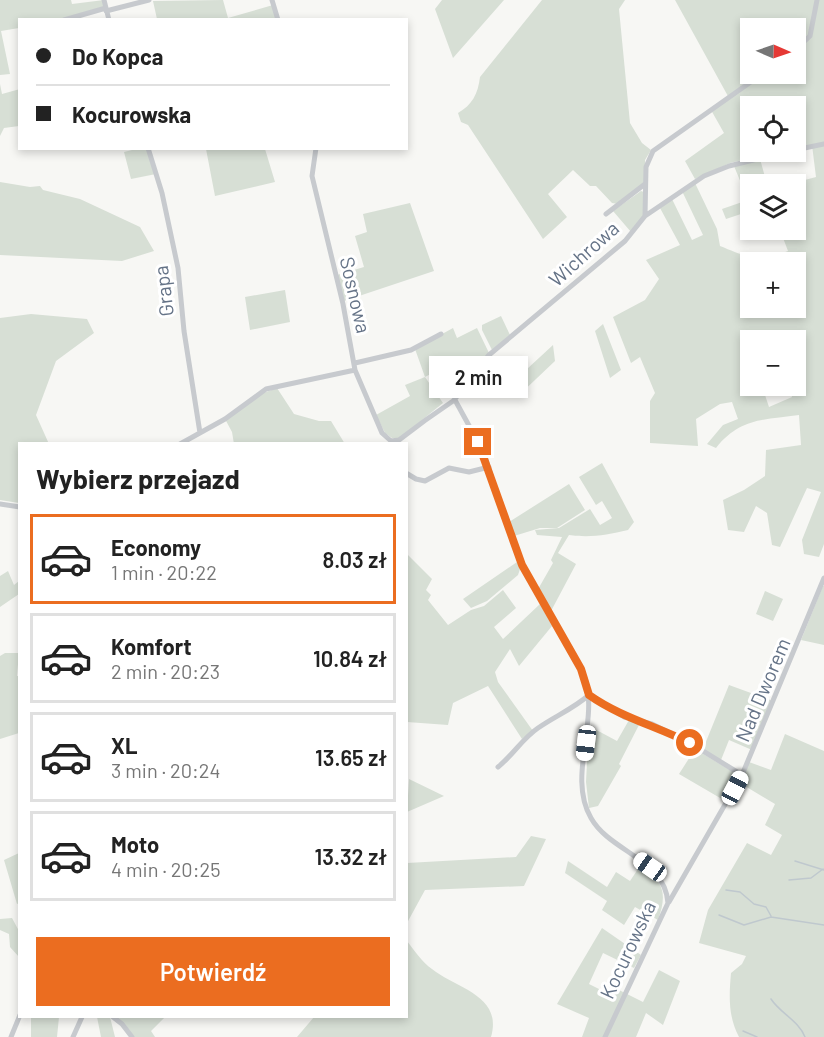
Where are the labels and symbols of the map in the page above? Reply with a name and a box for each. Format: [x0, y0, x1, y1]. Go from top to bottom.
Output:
north arrow [740, 18, 806, 84]
street label: Wichrowa [543, 216, 623, 291]
street label: Sosnowa [336, 254, 376, 335]
street label: Grapa [148, 264, 178, 318]
callout: 2 min [428, 355, 528, 397]
route end [464, 428, 491, 455]
street label: Nad Dworem [729, 634, 795, 745]
car [575, 724, 597, 762]
route start [676, 729, 703, 756]
car [719, 768, 751, 808]
car [630, 849, 670, 885]
street label: Kocurowska [594, 897, 660, 1002]

